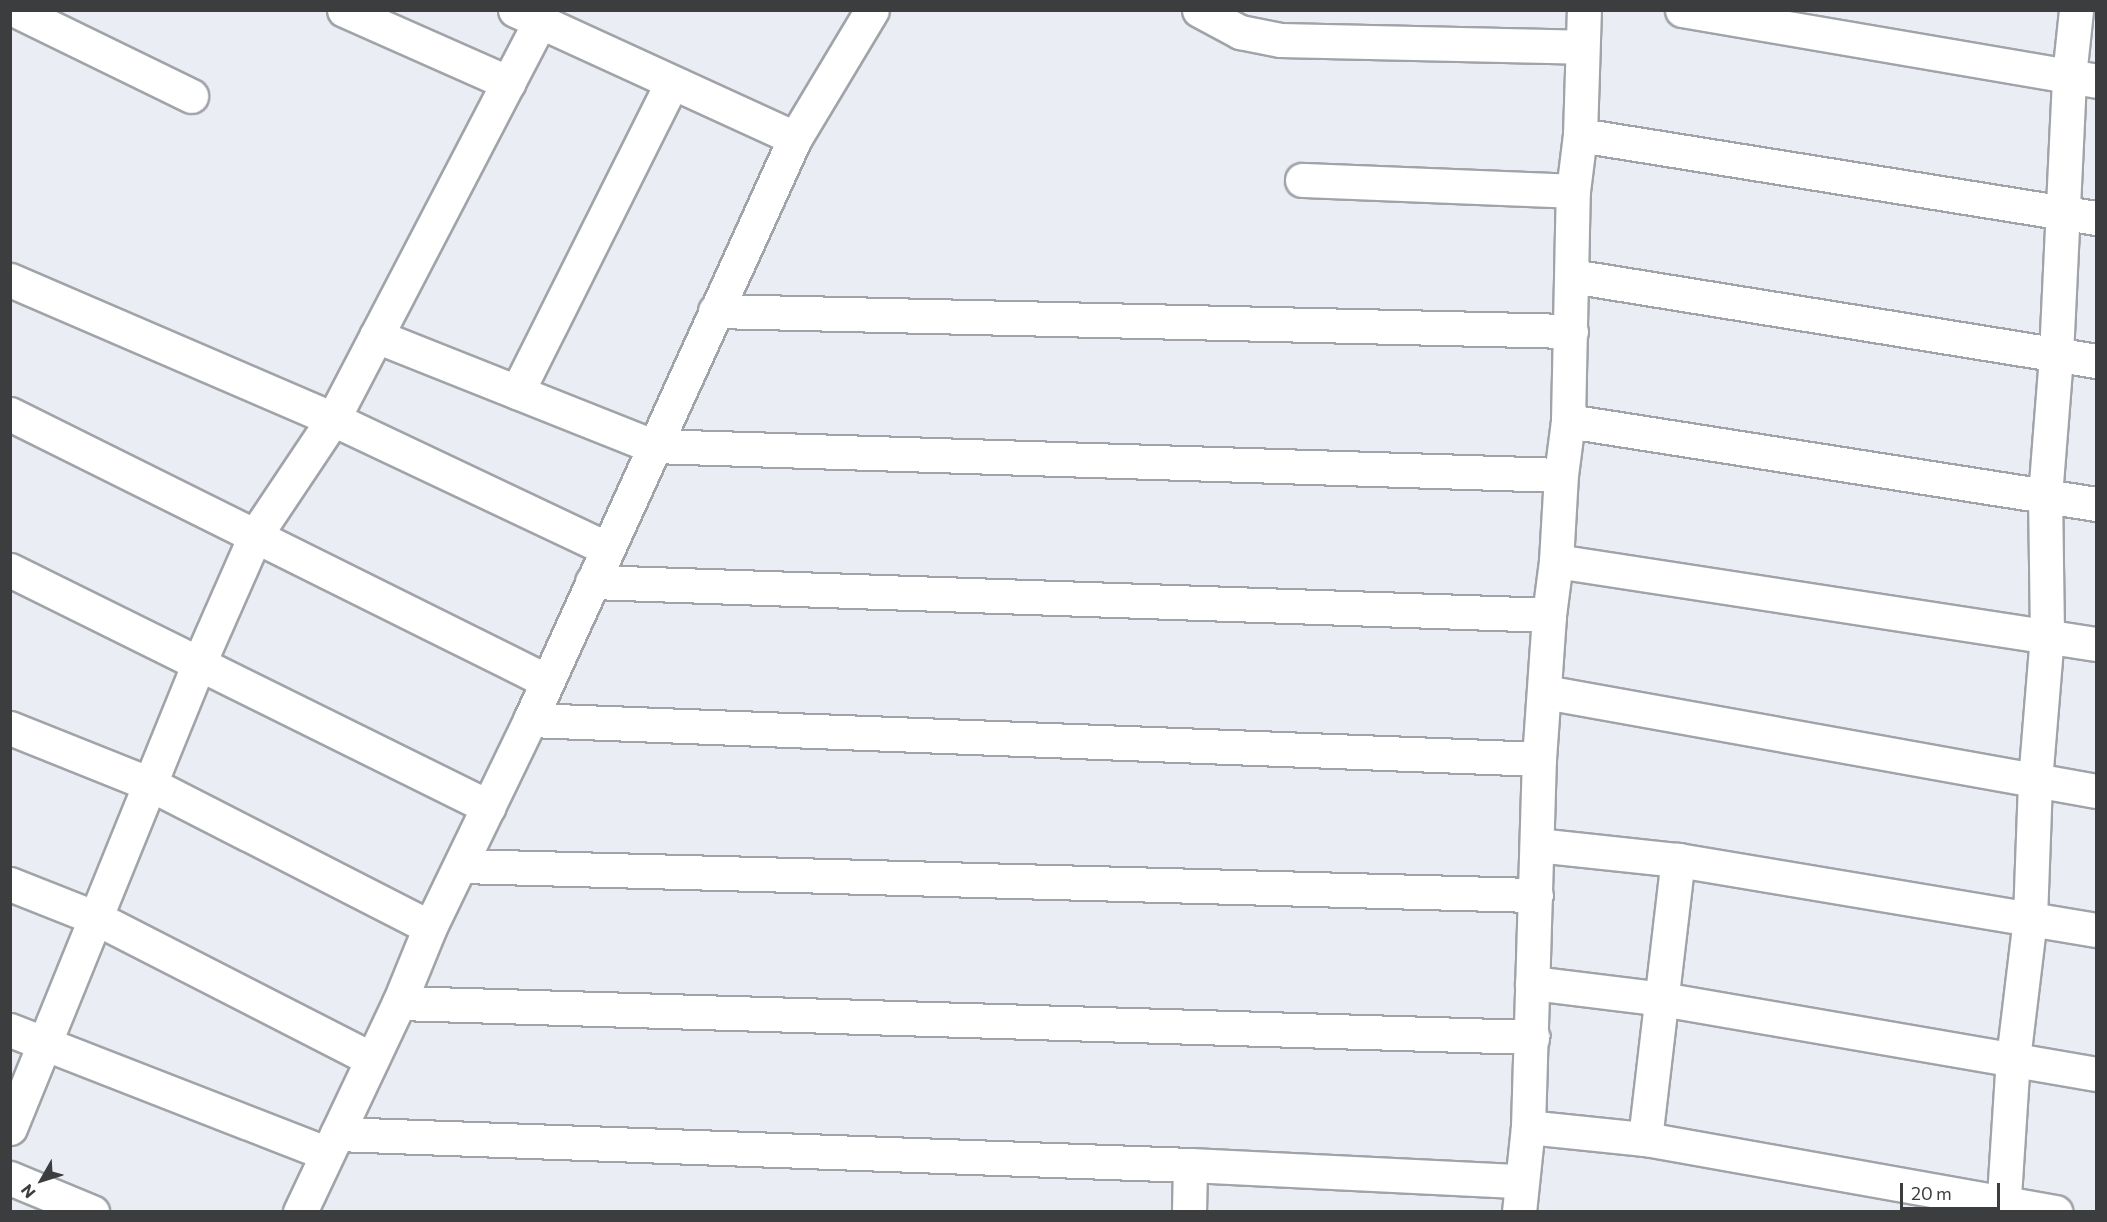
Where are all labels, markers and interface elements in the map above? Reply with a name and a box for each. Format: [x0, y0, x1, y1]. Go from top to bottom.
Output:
north arrow [12, 1150, 72, 1210]
scale bar [1903, 1171, 2004, 1209]
text: N [16, 1181, 39, 1202]
text: 20 m [1911, 1182, 1952, 1204]

